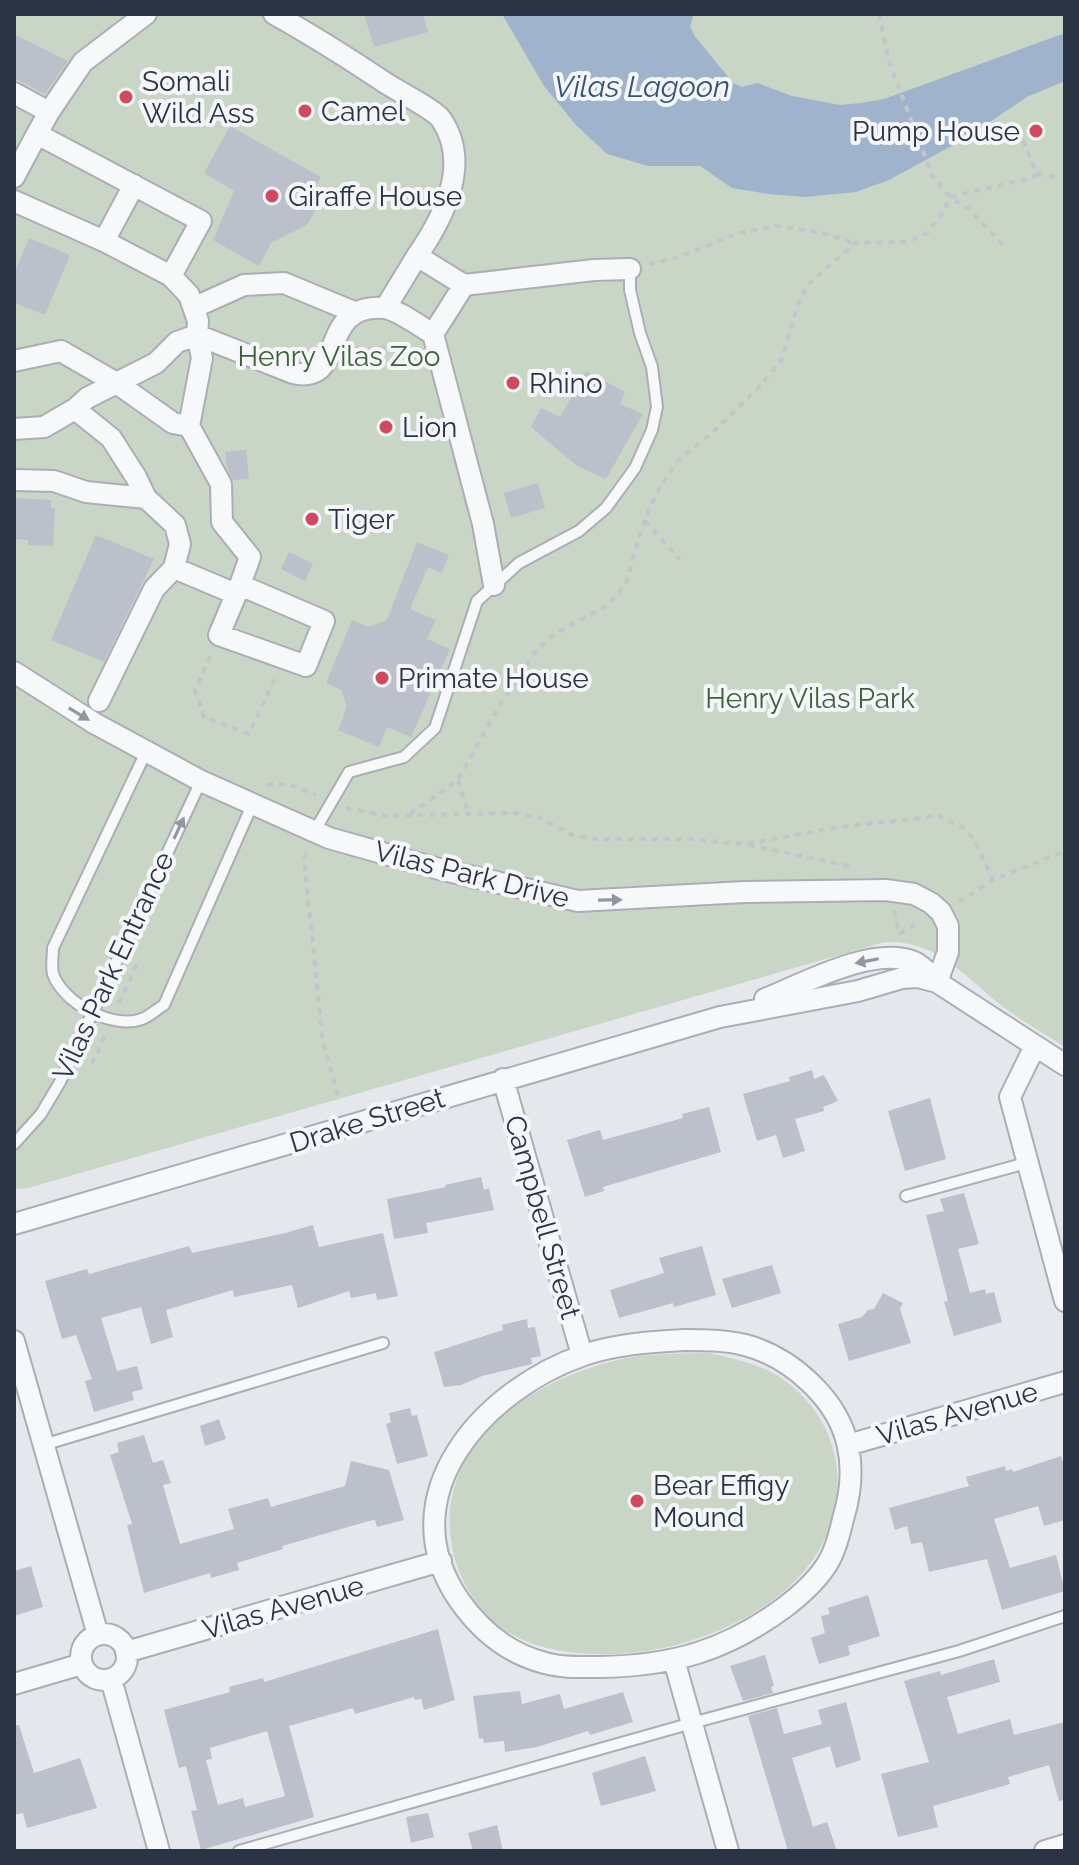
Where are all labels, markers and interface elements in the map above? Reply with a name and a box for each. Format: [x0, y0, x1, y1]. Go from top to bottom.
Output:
place label: Somali Wild Ass [142, 65, 254, 130]
water label: Vilas Lagoon [554, 69, 730, 104]
marker: Somali Wild Ass [117, 88, 135, 106]
place label: Camel [321, 95, 406, 128]
marker: Camel [296, 102, 314, 120]
place label: Pump House [852, 115, 1020, 148]
marker: Pump House [1027, 122, 1045, 140]
place label: Giraffe House [288, 180, 462, 213]
marker: Giraffe House [263, 187, 281, 205]
park label: Henry Vilas Zoo [238, 340, 440, 373]
place label: Rhino [529, 367, 603, 400]
marker: Rhino [504, 374, 522, 392]
place label: Lion [402, 411, 457, 444]
marker: Lion [377, 418, 395, 436]
place label: Tiger [328, 503, 395, 536]
marker: Tiger [303, 510, 321, 528]
place label: Primate House [398, 662, 589, 695]
marker: Primate House [373, 669, 391, 687]
park label: Henry Vilas Park [705, 682, 915, 715]
one-way arrow [68, 707, 90, 721]
one-way arrow [172, 816, 186, 840]
street label: Vilas Park Drive [371, 834, 573, 915]
street label: Vilas Park Entrance [46, 847, 181, 1086]
one-way arrow [598, 894, 623, 907]
one-way arrow [855, 956, 880, 968]
street label: Drake Street [286, 1081, 449, 1160]
street label: Campbell Street [498, 1111, 588, 1323]
street label: Vilas Avenue [873, 1375, 1041, 1452]
place label: Bear Effigy Mound [653, 1469, 789, 1534]
marker: Bear Effigy Mound [628, 1492, 646, 1510]
street label: Vilas Avenue [199, 1569, 367, 1646]

